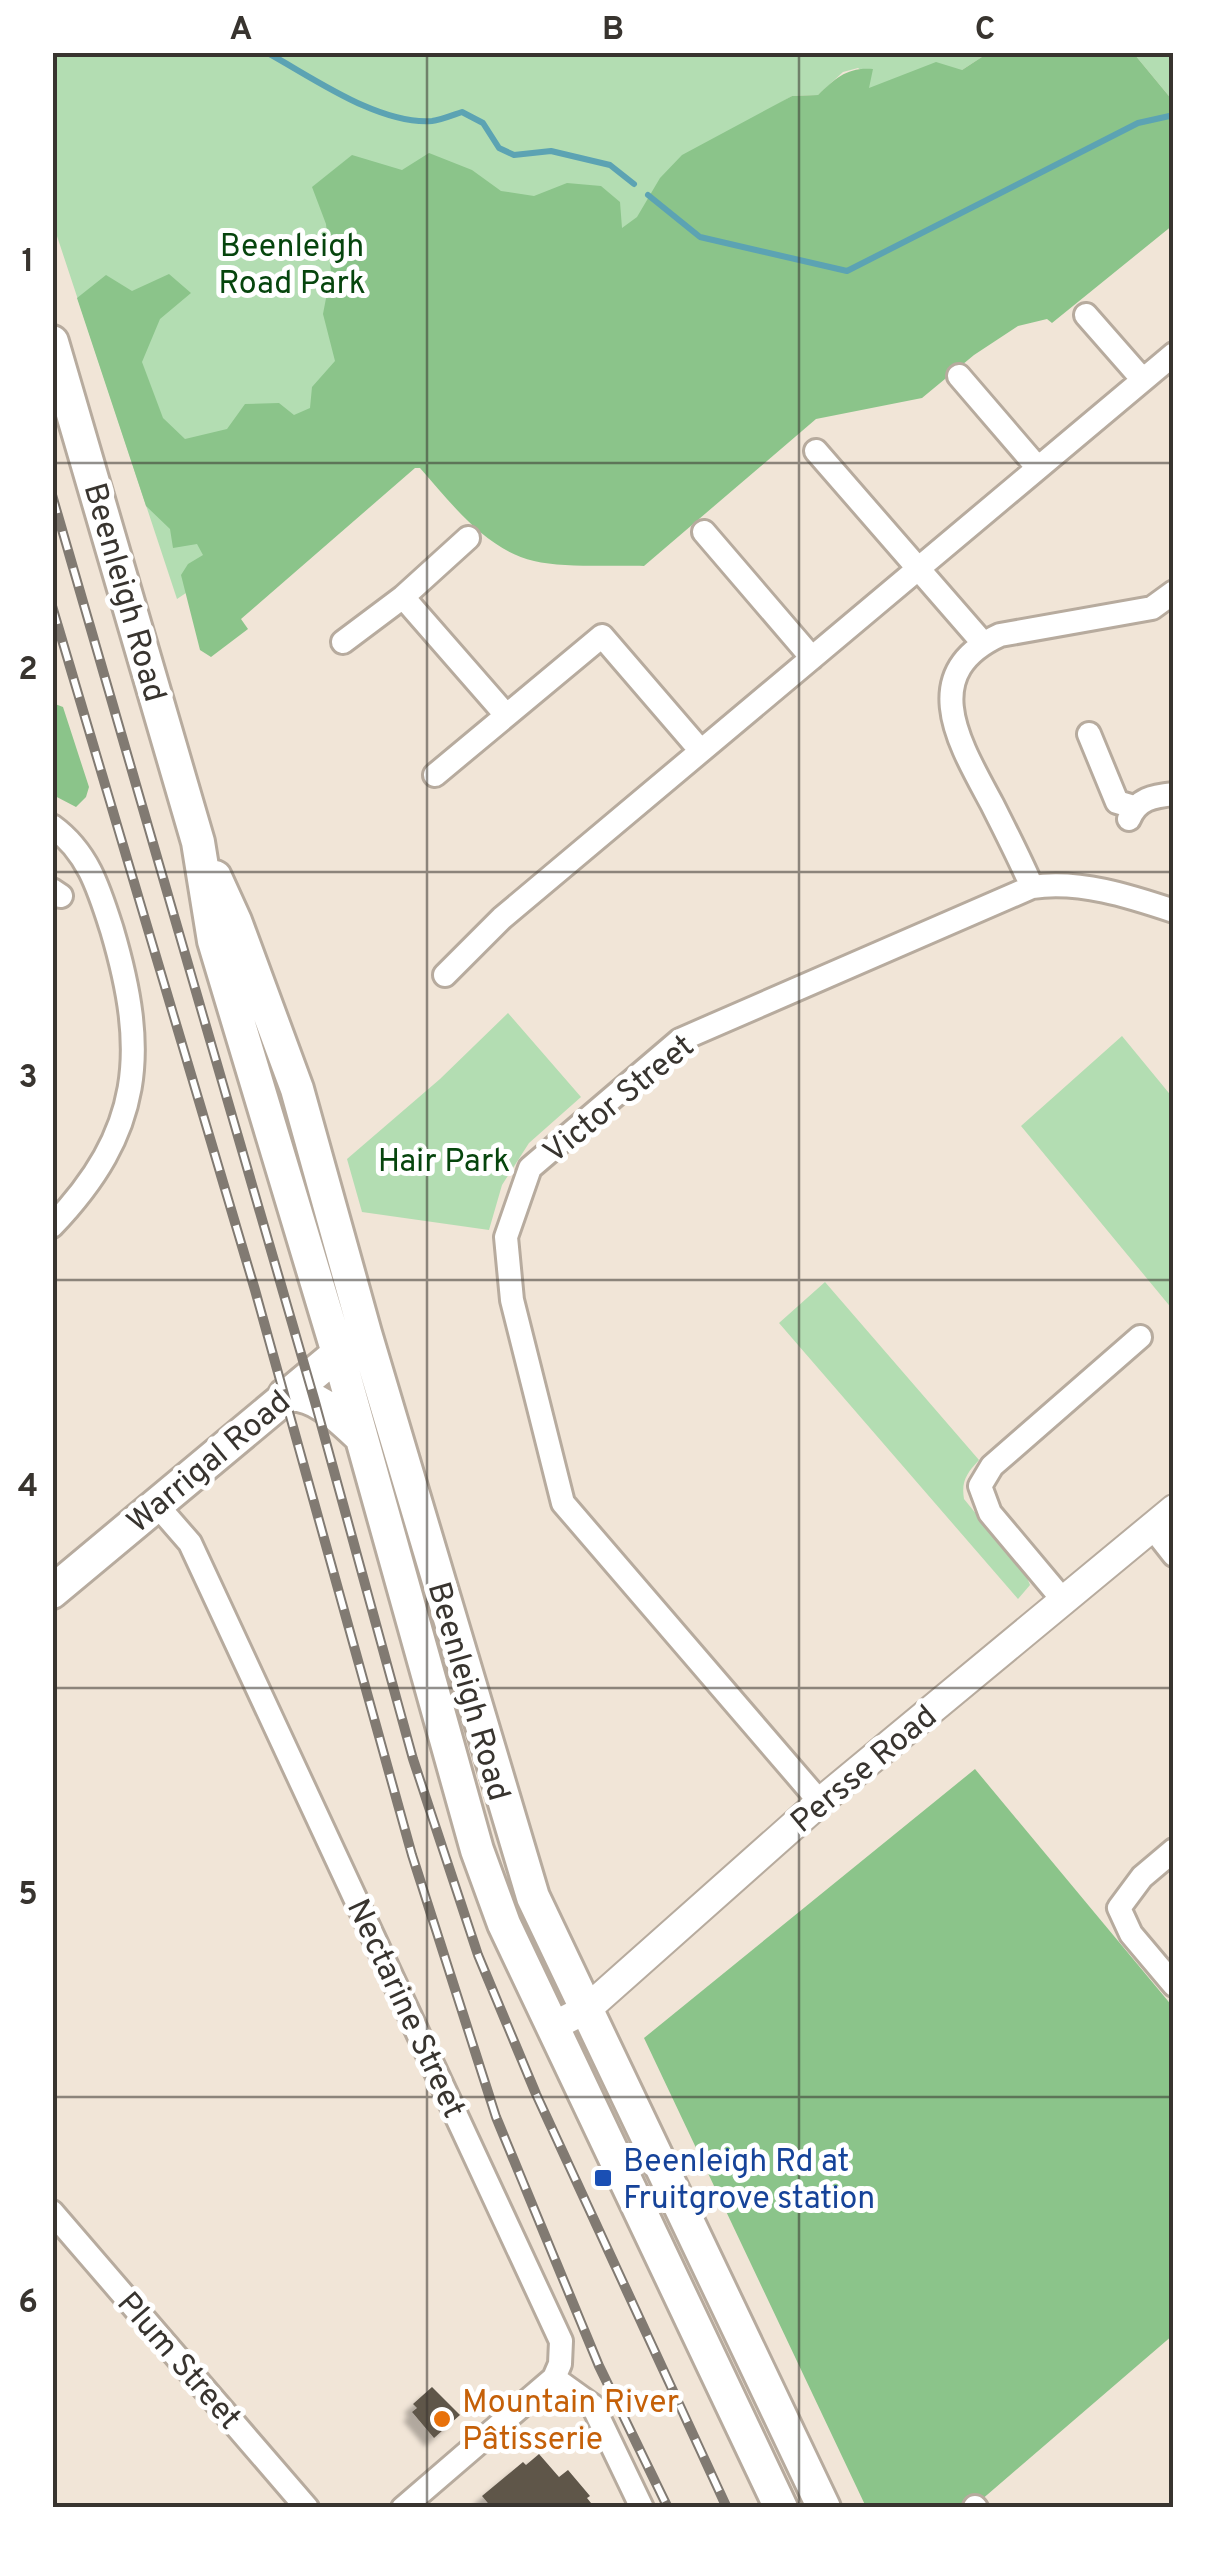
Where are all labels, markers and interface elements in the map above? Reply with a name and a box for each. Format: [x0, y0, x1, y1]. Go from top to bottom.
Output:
text: A [230, 11, 252, 51]
text: B [602, 11, 624, 51]
text: C [975, 11, 995, 51]
park label: Beenleigh Road Park [218, 228, 366, 305]
text: 1 [22, 243, 34, 283]
street label: Beenleigh Road [73, 479, 173, 707]
text: 2 [18, 651, 38, 691]
street label: Victor Street [536, 1027, 703, 1173]
text: 3 [18, 1059, 38, 1099]
park label: Hair Park [378, 1143, 510, 1183]
street label: Warrigal Road [120, 1383, 300, 1543]
text: 4 [18, 1468, 38, 1508]
street label: Beenleigh Road [417, 1578, 517, 1806]
street label: Persse Road [784, 1698, 946, 1843]
text: 5 [18, 1876, 38, 1916]
street label: Nectarine Street [336, 1893, 472, 2125]
place label: Beenleigh Rd at Fruitgrove station [623, 2143, 875, 2220]
marker: Beenleigh Rd at Fruitgrove station [592, 2167, 614, 2189]
text: 6 [18, 2284, 38, 2324]
street label: Plum Street [107, 2285, 248, 2439]
place label: Mountain River Pâtisserie [462, 2384, 679, 2461]
marker: Mountain River Pâtisserie [431, 2408, 453, 2430]

